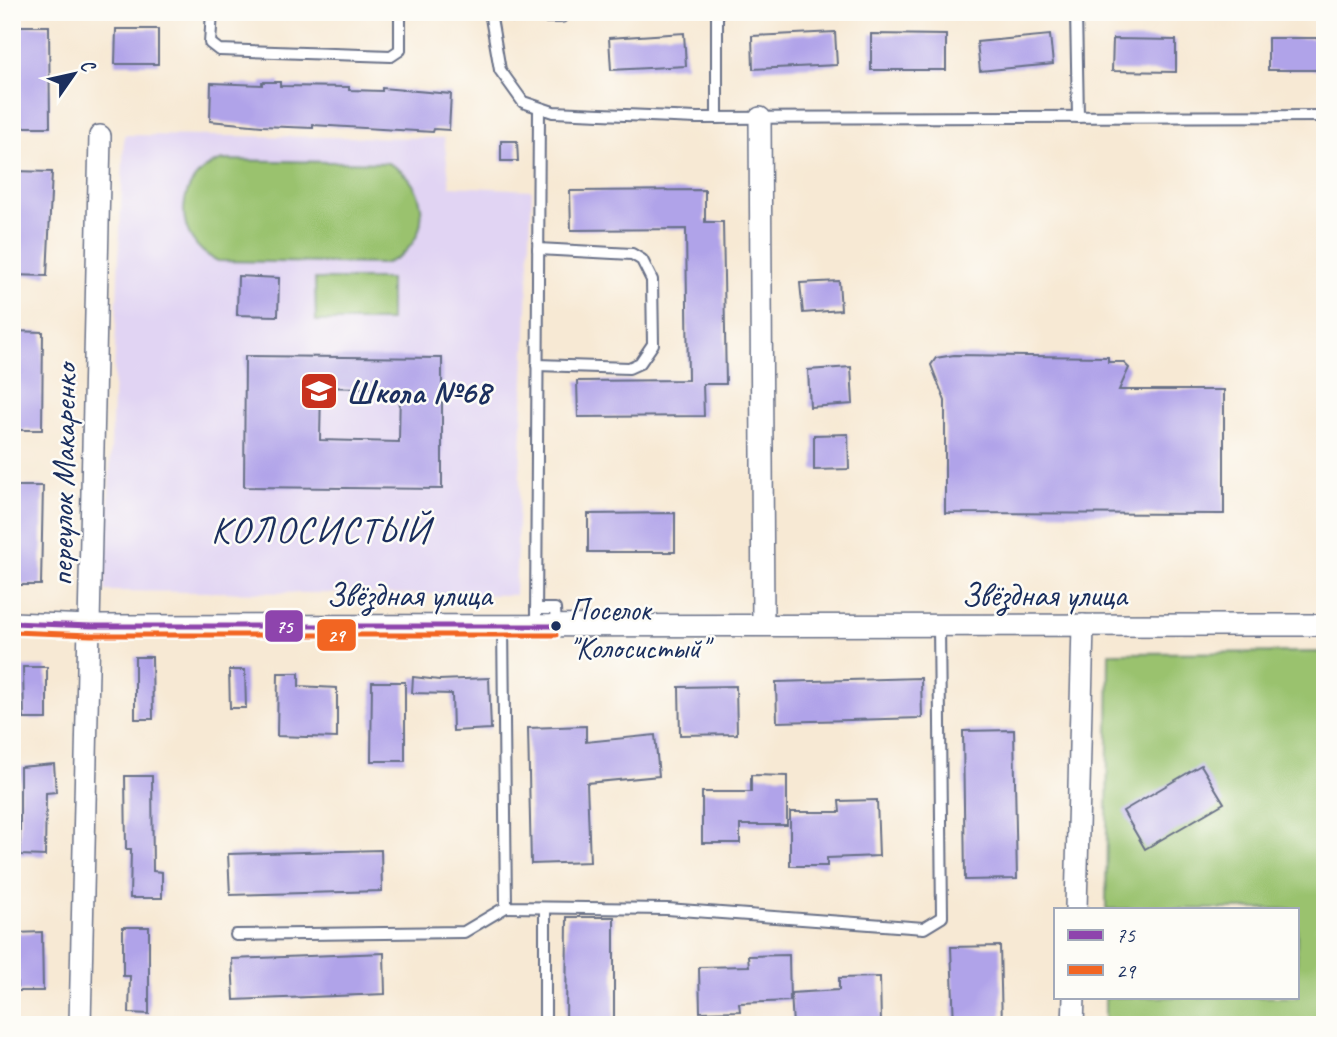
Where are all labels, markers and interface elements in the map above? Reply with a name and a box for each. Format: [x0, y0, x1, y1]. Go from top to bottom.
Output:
north arrow [38, 38, 108, 108]
text: С [75, 54, 101, 78]
street label: переулок Макаренко [40, 360, 86, 587]
school or university icon: Школа №68 [298, 370, 340, 412]
place label: Школа №68 [346, 371, 494, 413]
district label: КОЛОСИСТЫЙ [211, 506, 435, 553]
street label: Звёздная улица [326, 574, 494, 616]
street label: Звёздная улица [961, 574, 1129, 616]
place label: Поселок "Колосистый" [569, 590, 715, 667]
line badge: 75 [264, 609, 304, 643]
text: 75 [276, 615, 294, 639]
line badge: 29 [316, 618, 357, 652]
marker: Поселок "Колосистый" [549, 619, 563, 633]
text: 29 [328, 624, 347, 648]
legend [1054, 908, 1298, 998]
text: 75 [1116, 922, 1136, 948]
text: 29 [1116, 958, 1136, 984]

